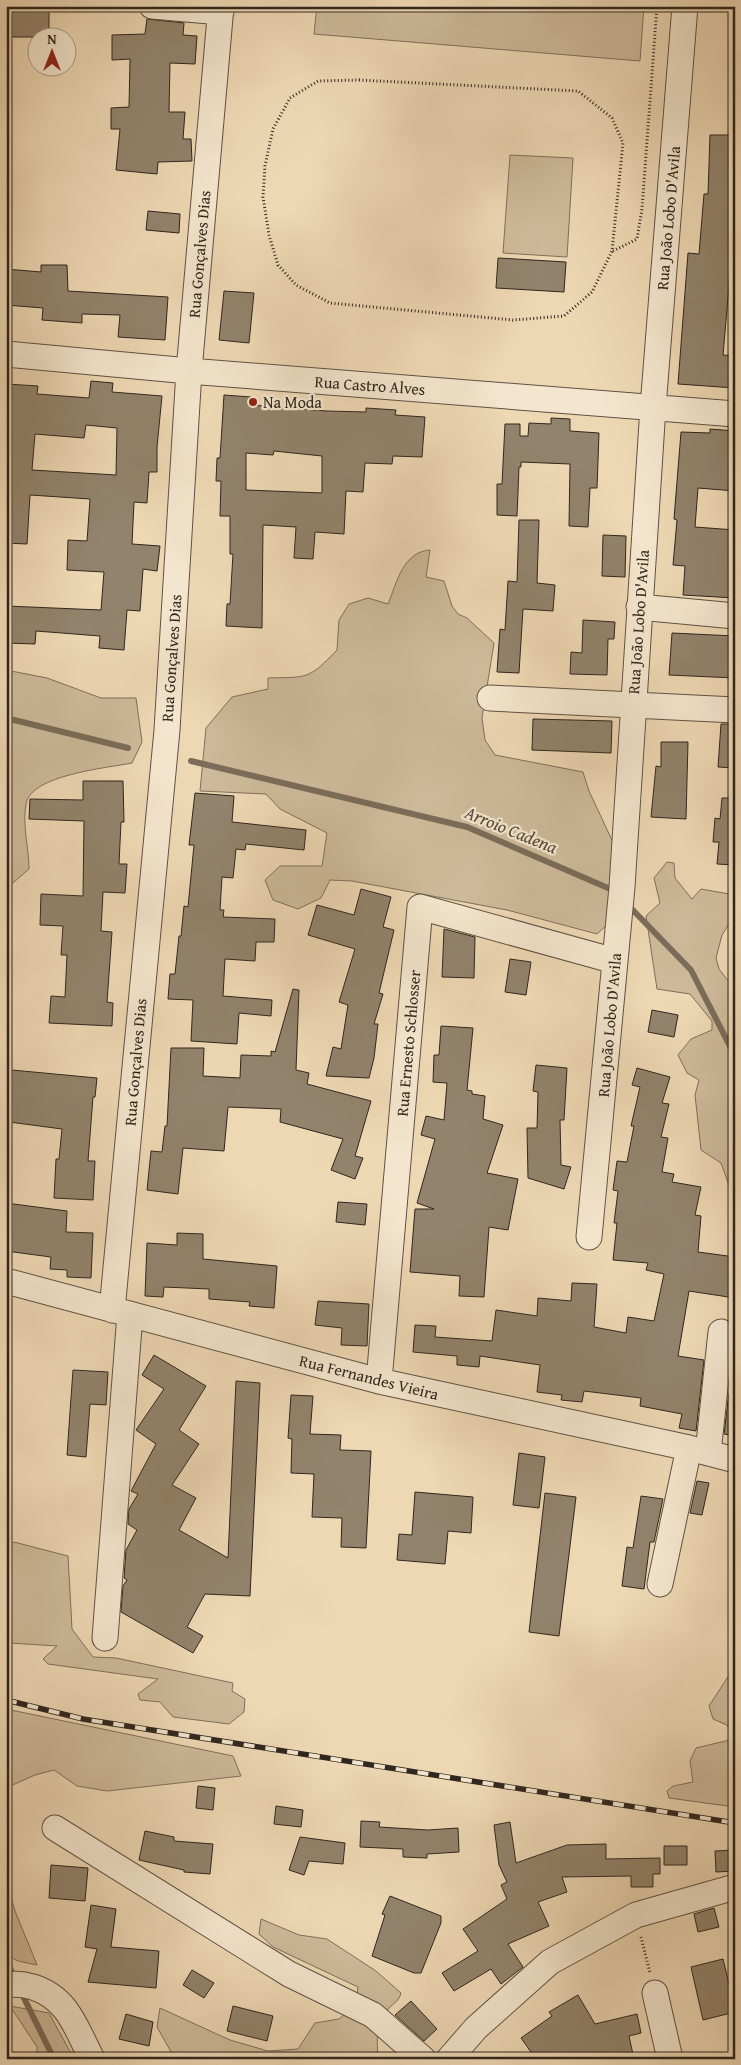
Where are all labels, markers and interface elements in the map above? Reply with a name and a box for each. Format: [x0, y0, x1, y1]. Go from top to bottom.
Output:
north arrow [28, 28, 78, 78]
text: N [47, 29, 57, 49]
street label: Rua João Lobo D'Avila [650, 144, 686, 291]
street label: Rua Gonçalves Dias [181, 189, 217, 319]
street label: Rua Castro Alves [314, 369, 426, 401]
place label: Na Moda [263, 390, 322, 414]
marker: Na Moda [247, 396, 259, 408]
street label: Rua João Lobo D'Avila [621, 549, 655, 695]
street label: Rua Gonçalves Dias [155, 593, 187, 723]
water label: Arroio Cadena [460, 798, 562, 861]
street label: Rua João Lobo D'Avila [591, 951, 627, 1098]
street label: Rua Ernesto Schlosser [390, 968, 426, 1117]
street label: Rua Gonçalves Dias [117, 997, 153, 1127]
street label: Rua Fernandes Vieira [297, 1348, 442, 1406]

